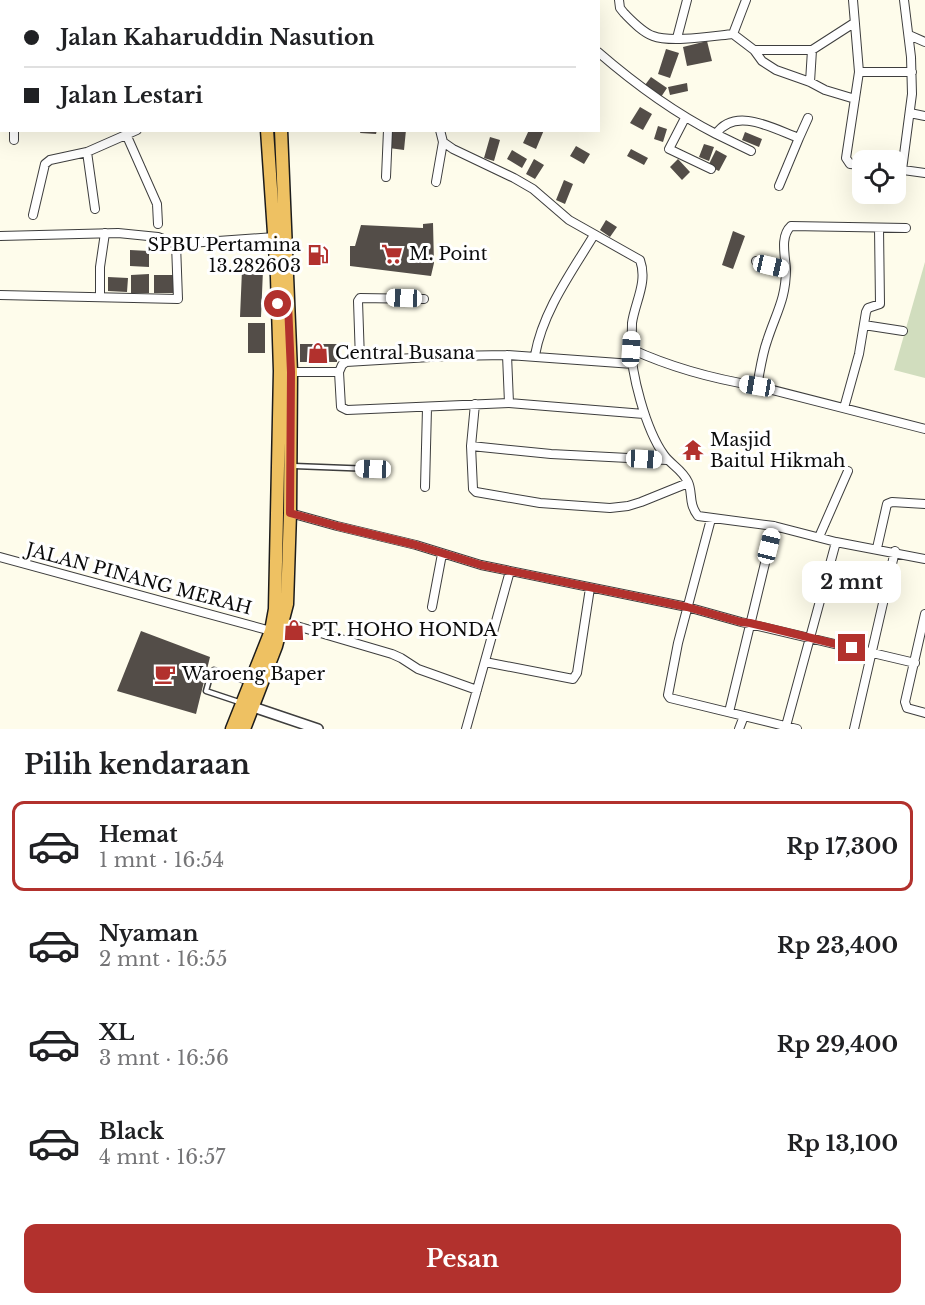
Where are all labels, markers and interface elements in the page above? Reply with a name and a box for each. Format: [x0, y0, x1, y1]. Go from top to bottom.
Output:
text: Jalan Kaharuddin Nasution [60, 24, 374, 51]
text: Jalan Lestari [60, 82, 203, 109]
map controls [852, 150, 906, 204]
button: locate [852, 150, 906, 204]
place label: SPBU Pertamina 13.282603 [147, 234, 301, 277]
supermarket icon: M. Point [380, 242, 404, 266]
fuel station icon: SPBU Pertamina 13.282603 [306, 243, 330, 267]
place label: M. Point [409, 243, 488, 265]
car [751, 253, 791, 279]
car [386, 288, 422, 308]
route start [264, 290, 291, 317]
car [621, 331, 641, 367]
shop icon: Central Busana [306, 341, 330, 365]
place label: Central Busana [335, 342, 475, 364]
car [738, 374, 776, 398]
place label: Masjid Baitul Hikmah [710, 429, 845, 472]
temple icon: Masjid Baitul Hikmah [681, 438, 705, 462]
car [626, 449, 662, 469]
car [355, 459, 391, 479]
car [756, 526, 782, 566]
street label: JALAN PINANG MERAH [22, 538, 254, 620]
callout: 2 mnt [802, 561, 902, 603]
text: 2 mnt [820, 570, 883, 594]
shop icon: PT. HOHO HONDA [282, 618, 306, 642]
place label: PT. HOHO HONDA [311, 619, 498, 641]
route end [838, 634, 865, 661]
cafe icon: Waroeng Baper [153, 662, 177, 686]
place label: Waroeng Baper [181, 663, 325, 685]
text: Pilih kendaraan [24, 748, 250, 781]
icon: car [27, 819, 81, 873]
text: Hemat [99, 821, 178, 848]
text: Rp 17,300 [786, 833, 898, 860]
text: 1 mnt · 16:54 [99, 848, 224, 872]
icon: car [27, 918, 81, 972]
text: Nyaman [99, 920, 198, 947]
text: Rp 23,400 [777, 932, 898, 959]
text: 2 mnt · 16:55 [99, 947, 227, 971]
icon: car [27, 1017, 81, 1071]
text: XL [99, 1019, 134, 1046]
text: Rp 29,400 [777, 1031, 898, 1058]
text: 3 mnt · 16:56 [99, 1046, 229, 1070]
icon: car [27, 1116, 81, 1170]
text: Black [99, 1118, 164, 1145]
text: Rp 13,100 [787, 1130, 898, 1157]
text: 4 mnt · 16:57 [99, 1145, 225, 1169]
button: Pesan [24, 1224, 901, 1293]

